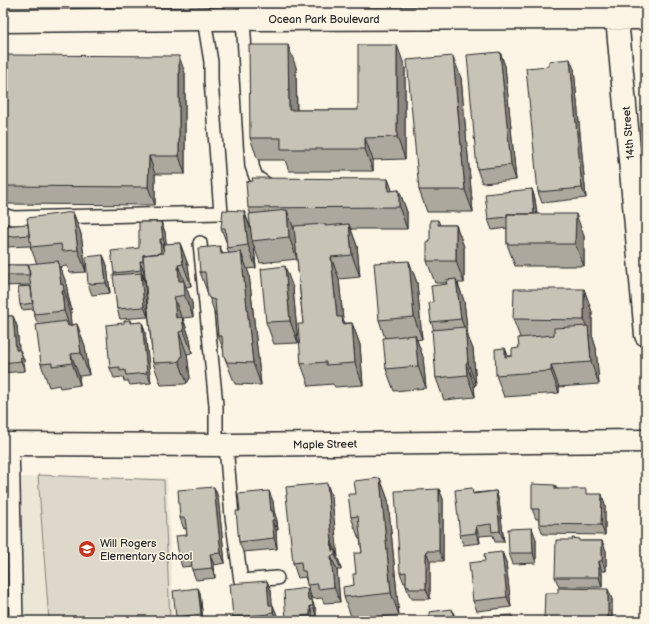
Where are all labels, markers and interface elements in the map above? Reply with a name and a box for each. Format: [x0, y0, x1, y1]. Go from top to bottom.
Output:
street label: Ocean Park Boulevard [268, 13, 380, 26]
street label: 14th Street [620, 105, 637, 160]
street label: Maple Street [293, 437, 358, 452]
place label: Will Rogers Elementary School [100, 537, 192, 563]
school or university icon: Will Rogers Elementary School [77, 539, 97, 559]

